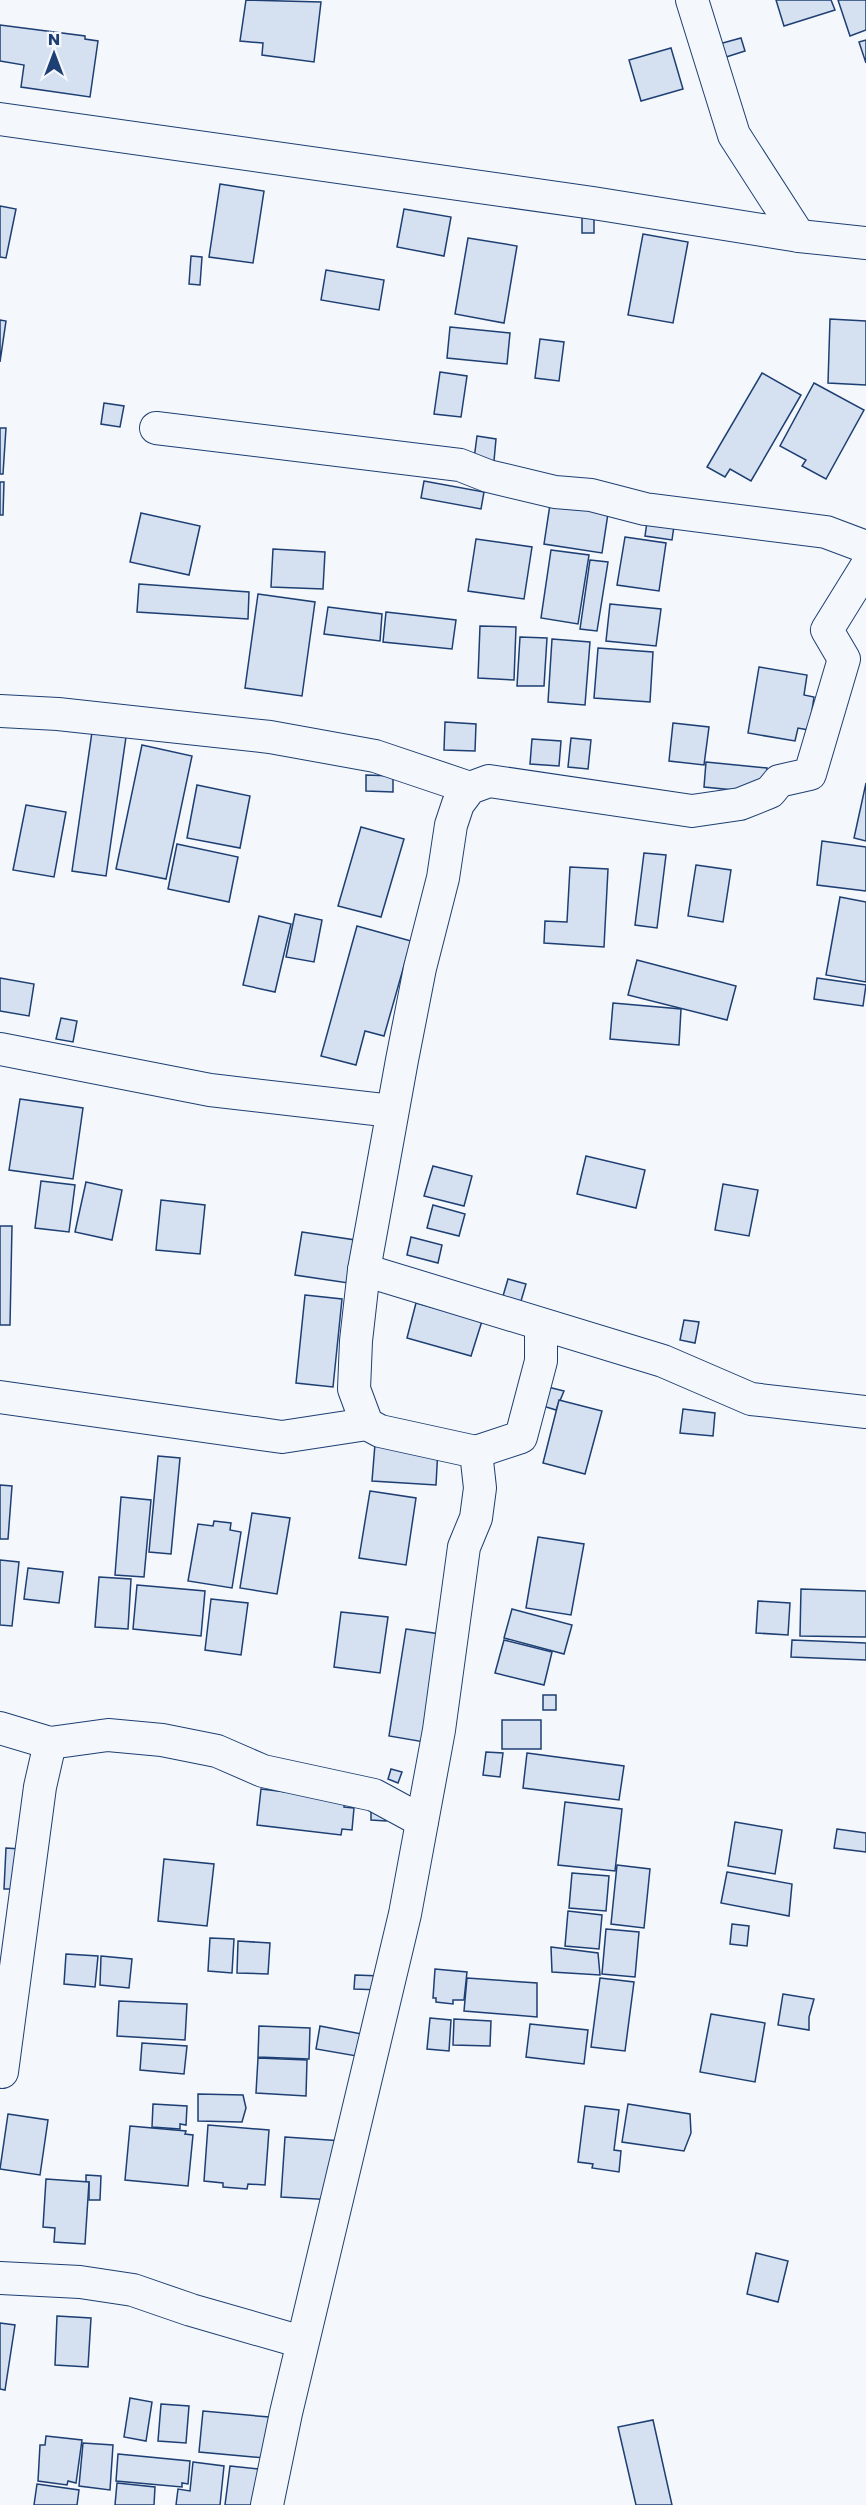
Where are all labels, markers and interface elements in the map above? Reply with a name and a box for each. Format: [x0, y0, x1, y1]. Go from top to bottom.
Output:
north arrow [24, 24, 84, 84]
text: N [48, 28, 60, 51]

